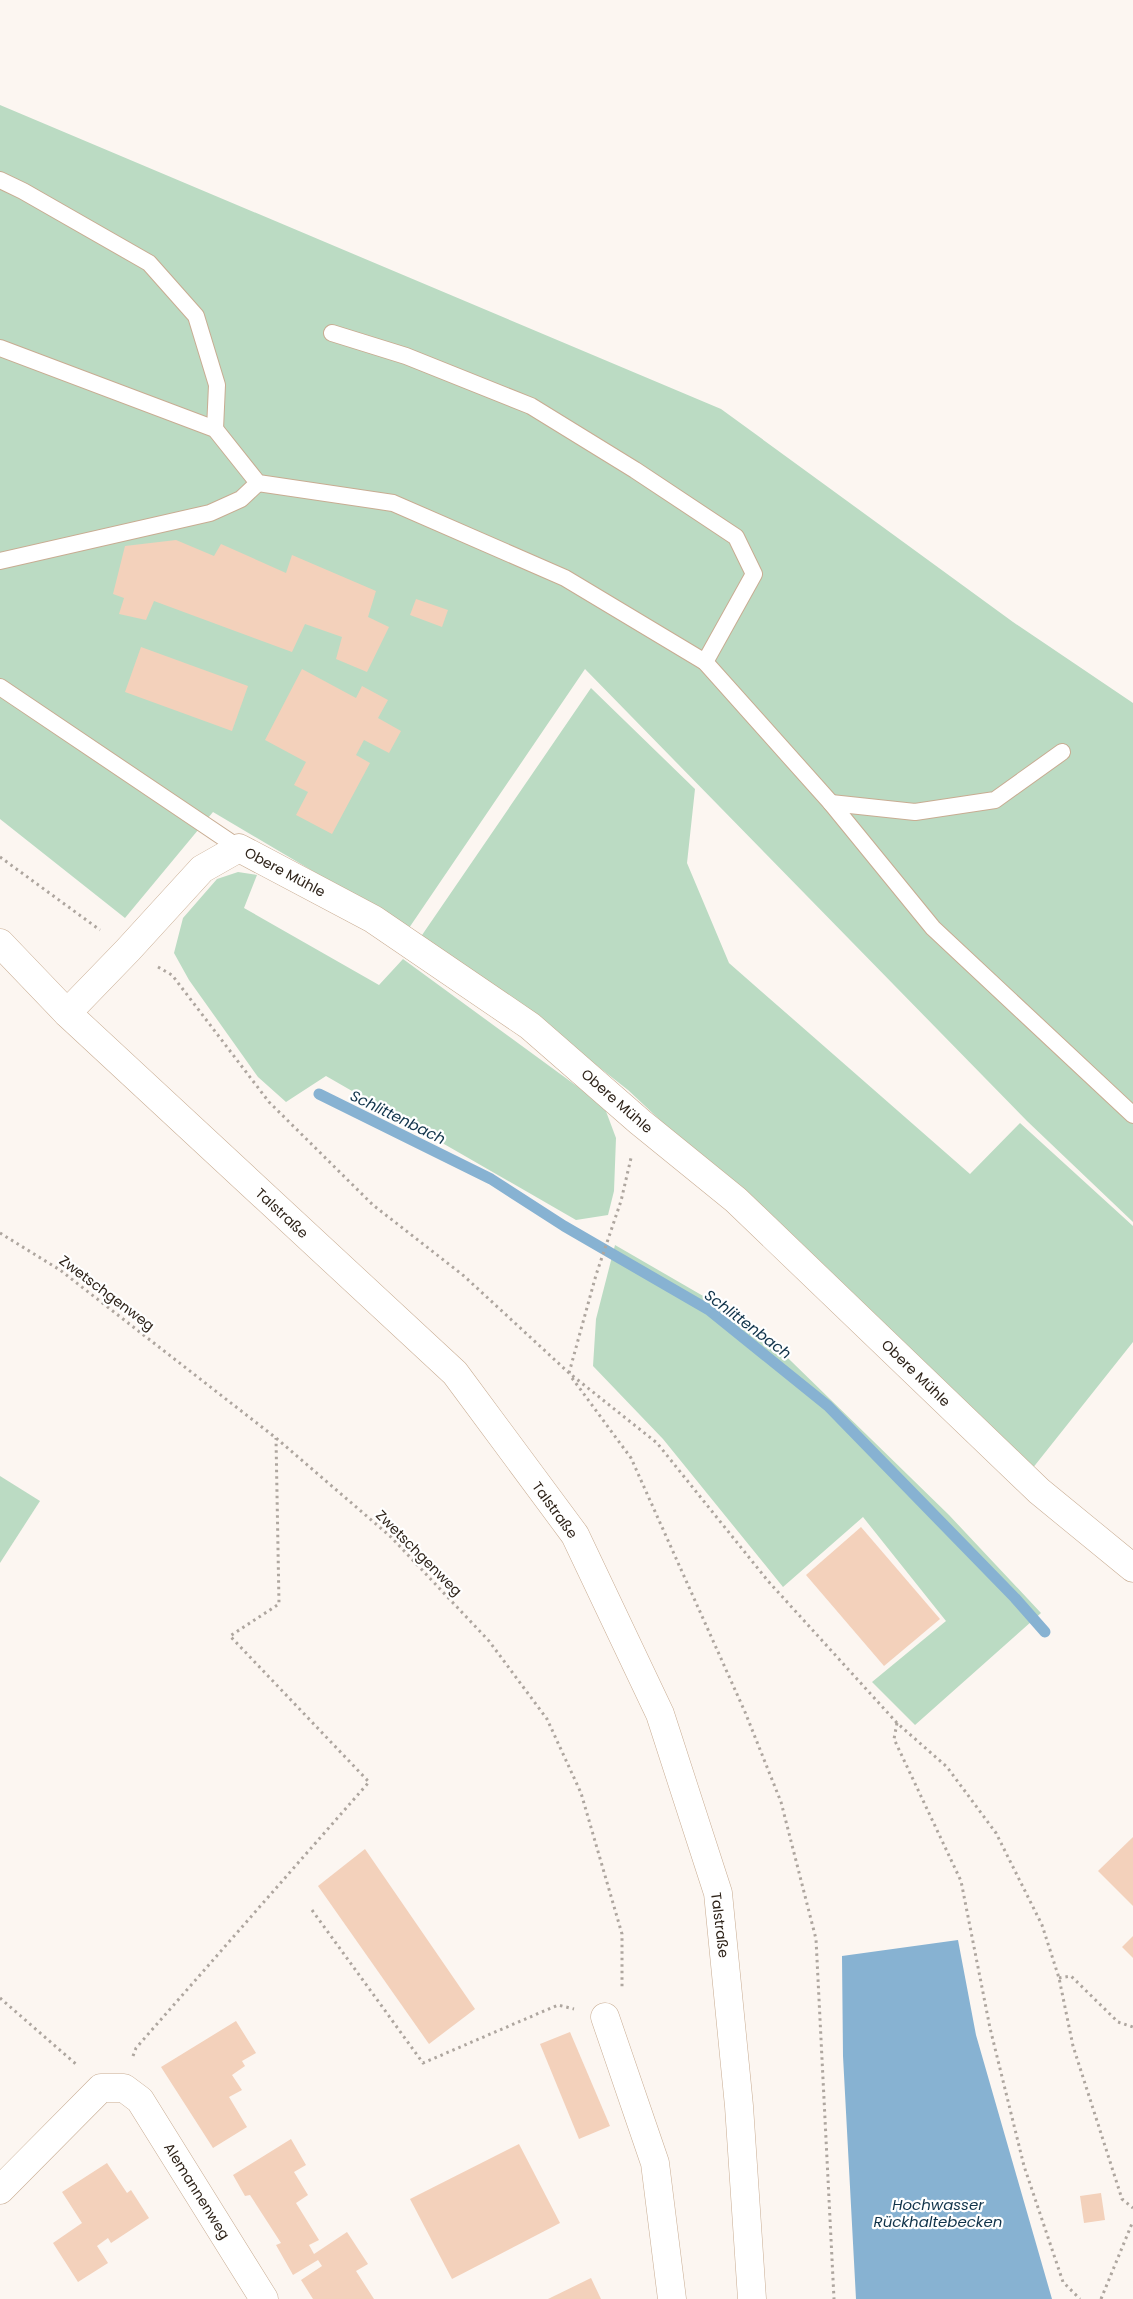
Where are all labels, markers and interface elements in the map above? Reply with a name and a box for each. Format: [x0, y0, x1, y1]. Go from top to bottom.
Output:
street label: Obere Mühle [241, 842, 329, 902]
street label: Obere Mühle [577, 1064, 657, 1138]
water label: Schlittenbach [347, 1085, 449, 1149]
street label: Talstraße [251, 1183, 313, 1243]
street label: Zwetschgenweg [55, 1251, 159, 1335]
water label: Schlittenbach [700, 1284, 796, 1364]
street label: Obere Mühle [877, 1335, 955, 1411]
street label: Talstraße [528, 1478, 583, 1543]
street label: Zwetschgenweg [372, 1506, 466, 1600]
street label: Talstraße [706, 1891, 734, 1959]
street label: Alemannenweg [159, 2139, 235, 2243]
water label: Hochwasser Rückhaltebecken [874, 2194, 1002, 2232]

